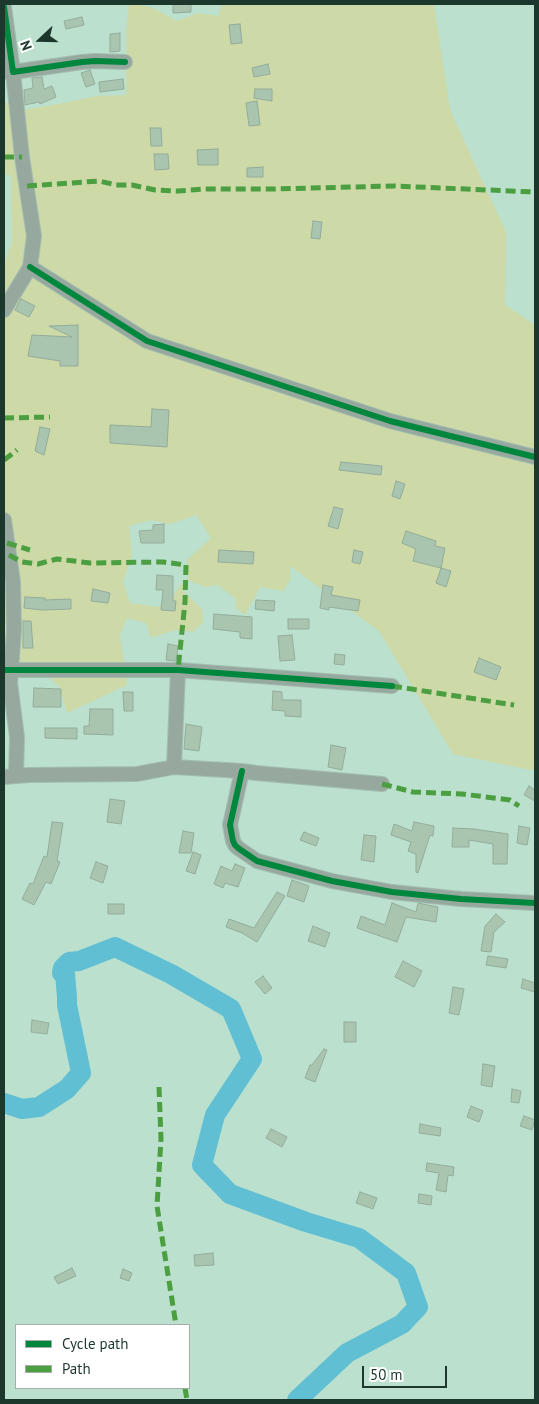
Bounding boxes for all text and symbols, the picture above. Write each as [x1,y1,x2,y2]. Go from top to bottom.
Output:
north arrow [15,15,65,65]
text: N [16,38,36,53]
legend [15,1324,190,1389]
text: Cycle path [62,1334,128,1353]
scale bar [364,1356,449,1388]
text: Path [62,1359,91,1378]
text: 50 m [370,1365,403,1384]

